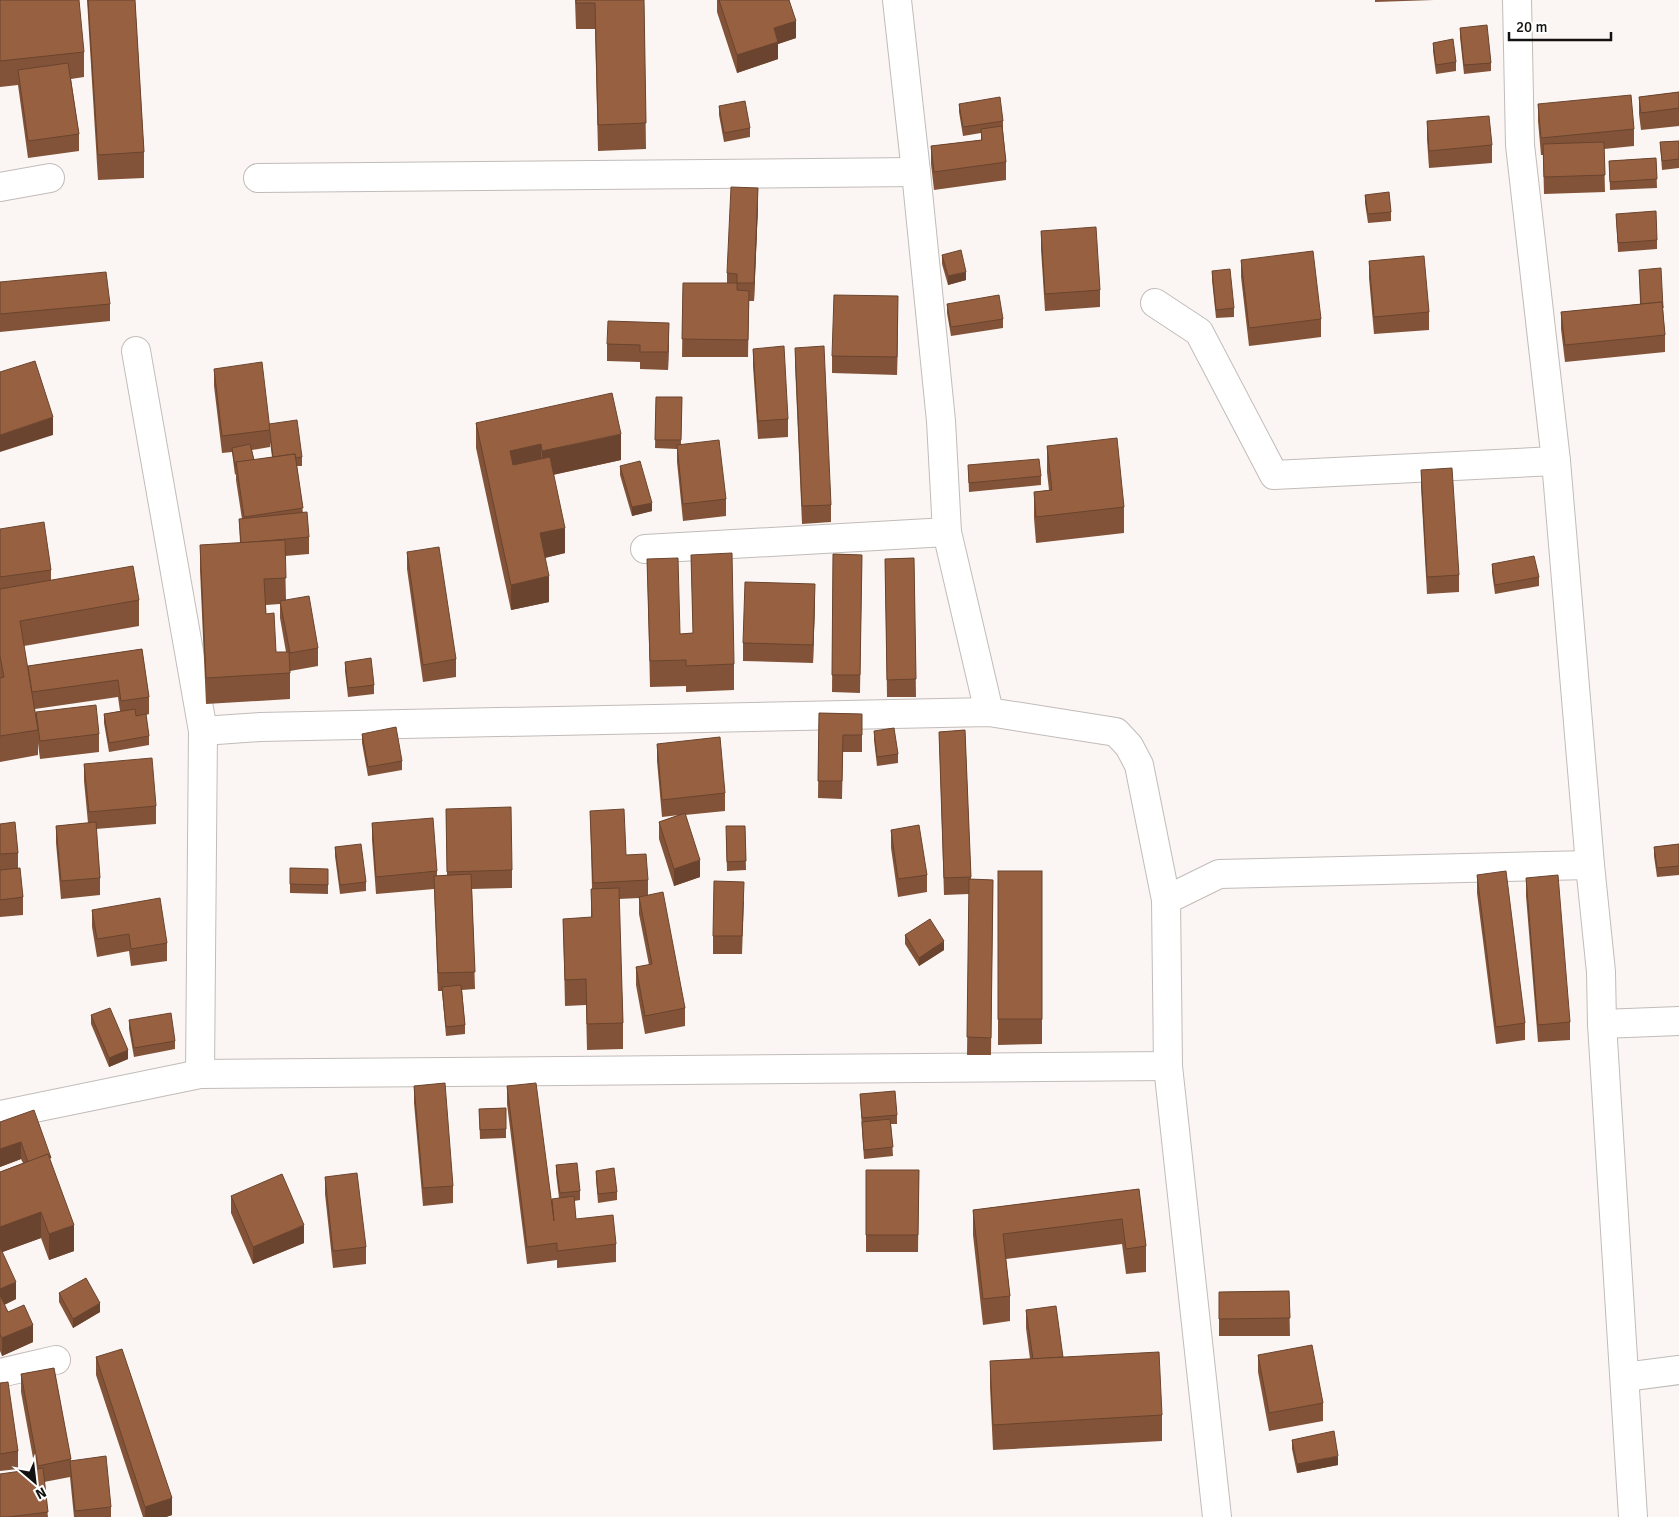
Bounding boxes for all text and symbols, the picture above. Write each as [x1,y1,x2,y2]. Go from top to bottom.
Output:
scale bar [1509,10,1612,42]
text: 20 m [1516,18,1547,36]
north arrow [10,1457,60,1507]
text: N [33,1483,49,1503]

